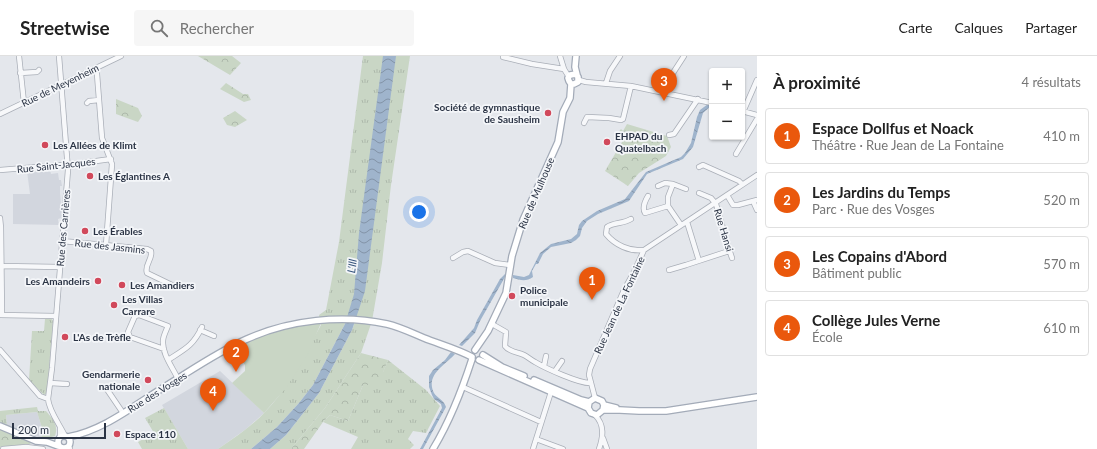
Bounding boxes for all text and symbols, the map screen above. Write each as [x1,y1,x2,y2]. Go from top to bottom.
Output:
search box [134,10,414,46]
text: Streetwise [20,16,110,39]
icon: search [148,17,170,39]
text: Rechercher [180,19,254,37]
text: Carte [899,19,932,36]
text: Calques [954,19,1003,36]
text: Partager [1025,19,1077,36]
street label: Rue de Meyenheim [19,61,101,109]
pin: 3 [651,68,677,101]
map controls [709,68,745,140]
button: + [709,68,745,104]
text: À proximité [773,72,861,93]
text: 4 résultats [1022,74,1081,90]
place label: Société de gymnastique de Sausheim [434,101,541,125]
button: − [709,104,745,140]
marker: Société de gymnastique de Sausheim [543,108,553,118]
text: Espace Dollfus et Noack [812,119,973,137]
text: 1 [783,128,791,144]
text: 410 m [1043,128,1080,144]
place label: EHPAD du Quatelbach [615,130,667,154]
marker: EHPAD du Quatelbach [602,137,612,147]
text: Théâtre · Rue Jean de La Fontaine [812,137,1004,153]
place label: Les Allées de Klimt [53,139,137,151]
marker: Les Allées de Klimt [40,140,50,150]
street label: Rue Saint-Jacques [16,155,96,175]
street label: Rue de Mulhouse [516,155,556,231]
place label: Les Églantines A [98,170,170,182]
marker: Les Églantines A [85,171,95,181]
text: Les Jardins du Temps [812,183,950,201]
street label: Rue des Carrières [54,189,72,267]
text: 2 [783,192,791,208]
text: 520 m [1043,192,1080,208]
text: Parc · Rue des Vosges [812,201,935,217]
your location [409,202,429,222]
street label: Rue Hansi [712,207,736,253]
place label: Les Érables [93,225,143,237]
marker: Les Érables [80,226,90,236]
street label: Rue des Jasmins [74,236,146,256]
text: Les Copains d'Abord [812,247,947,265]
street label: Rue Jean de La Fontaine [591,254,647,356]
text: 3 [783,256,791,272]
text: 570 m [1043,256,1080,272]
water label: L'Ill [344,258,359,274]
text: Bâtiment public [812,265,902,281]
pin: 1 [579,267,605,300]
place label: Les Amandeirs [26,275,91,287]
marker: Les Amandeirs [93,276,103,286]
place label: Les Amandiers [130,279,195,291]
marker: Les Amandiers [117,280,127,290]
place label: Police municipale [520,284,569,308]
marker: Police municipale [507,291,517,301]
place label: Les Villas Carrare [122,293,163,317]
marker: Les Villas Carrare [109,300,119,310]
text: Collège Jules Verne [812,311,940,329]
text: 4 [783,320,791,336]
text: 610 m [1043,320,1080,336]
text: École [812,329,843,345]
place label: L'As de Trèfle [73,331,132,343]
marker: L'As de Trèfle [60,332,70,342]
pin: 2 [223,339,249,372]
place label: Gendarmerie nationale [82,368,141,392]
street label: Rue des Vosges [125,369,189,415]
marker: Gendarmerie nationale [143,375,153,385]
pin: 4 [200,378,226,411]
scale bar [12,421,106,440]
text: 200 m [18,423,49,436]
place label: Espace 110 [125,428,176,440]
marker: Espace 110 [112,429,122,439]

